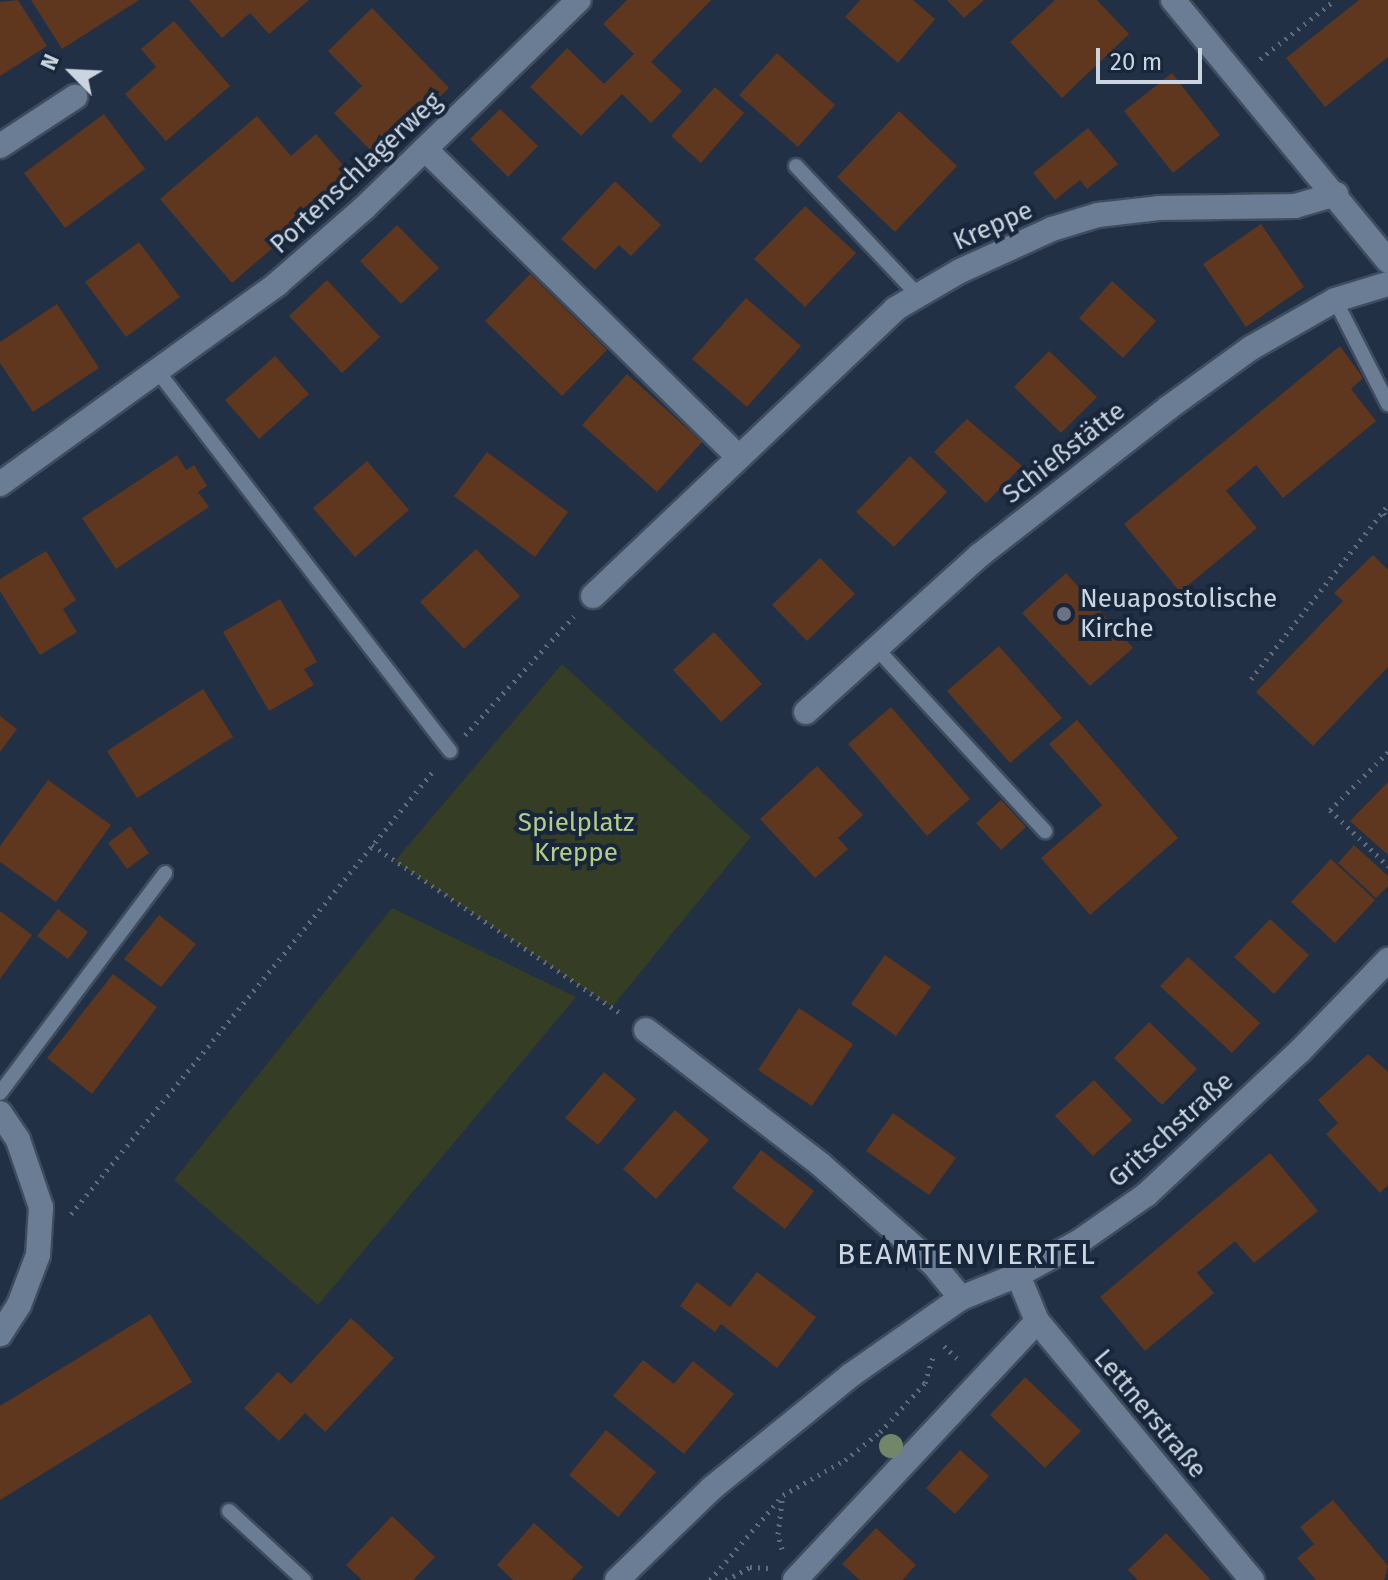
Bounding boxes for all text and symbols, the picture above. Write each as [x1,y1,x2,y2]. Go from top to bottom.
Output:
north arrow [32,32,112,112]
scale bar [1100,32,1206,82]
text: 20 m [1110,48,1162,76]
text: N [34,50,65,74]
street label: Portenschlagerweg [264,86,448,260]
street label: Kreppe [948,195,1038,257]
street label: Schießstätte [997,396,1131,510]
place label: Neuapostolische Kirche [1080,583,1277,644]
marker: Neuapostolische Kirche [1055,605,1073,623]
park label: Spielplatz Kreppe [518,807,634,868]
street label: Gritschstraße [1102,1066,1240,1194]
district label: BEAMTENVIERTEL [837,1236,1097,1272]
street label: Lettnerstraße [1087,1343,1213,1485]

